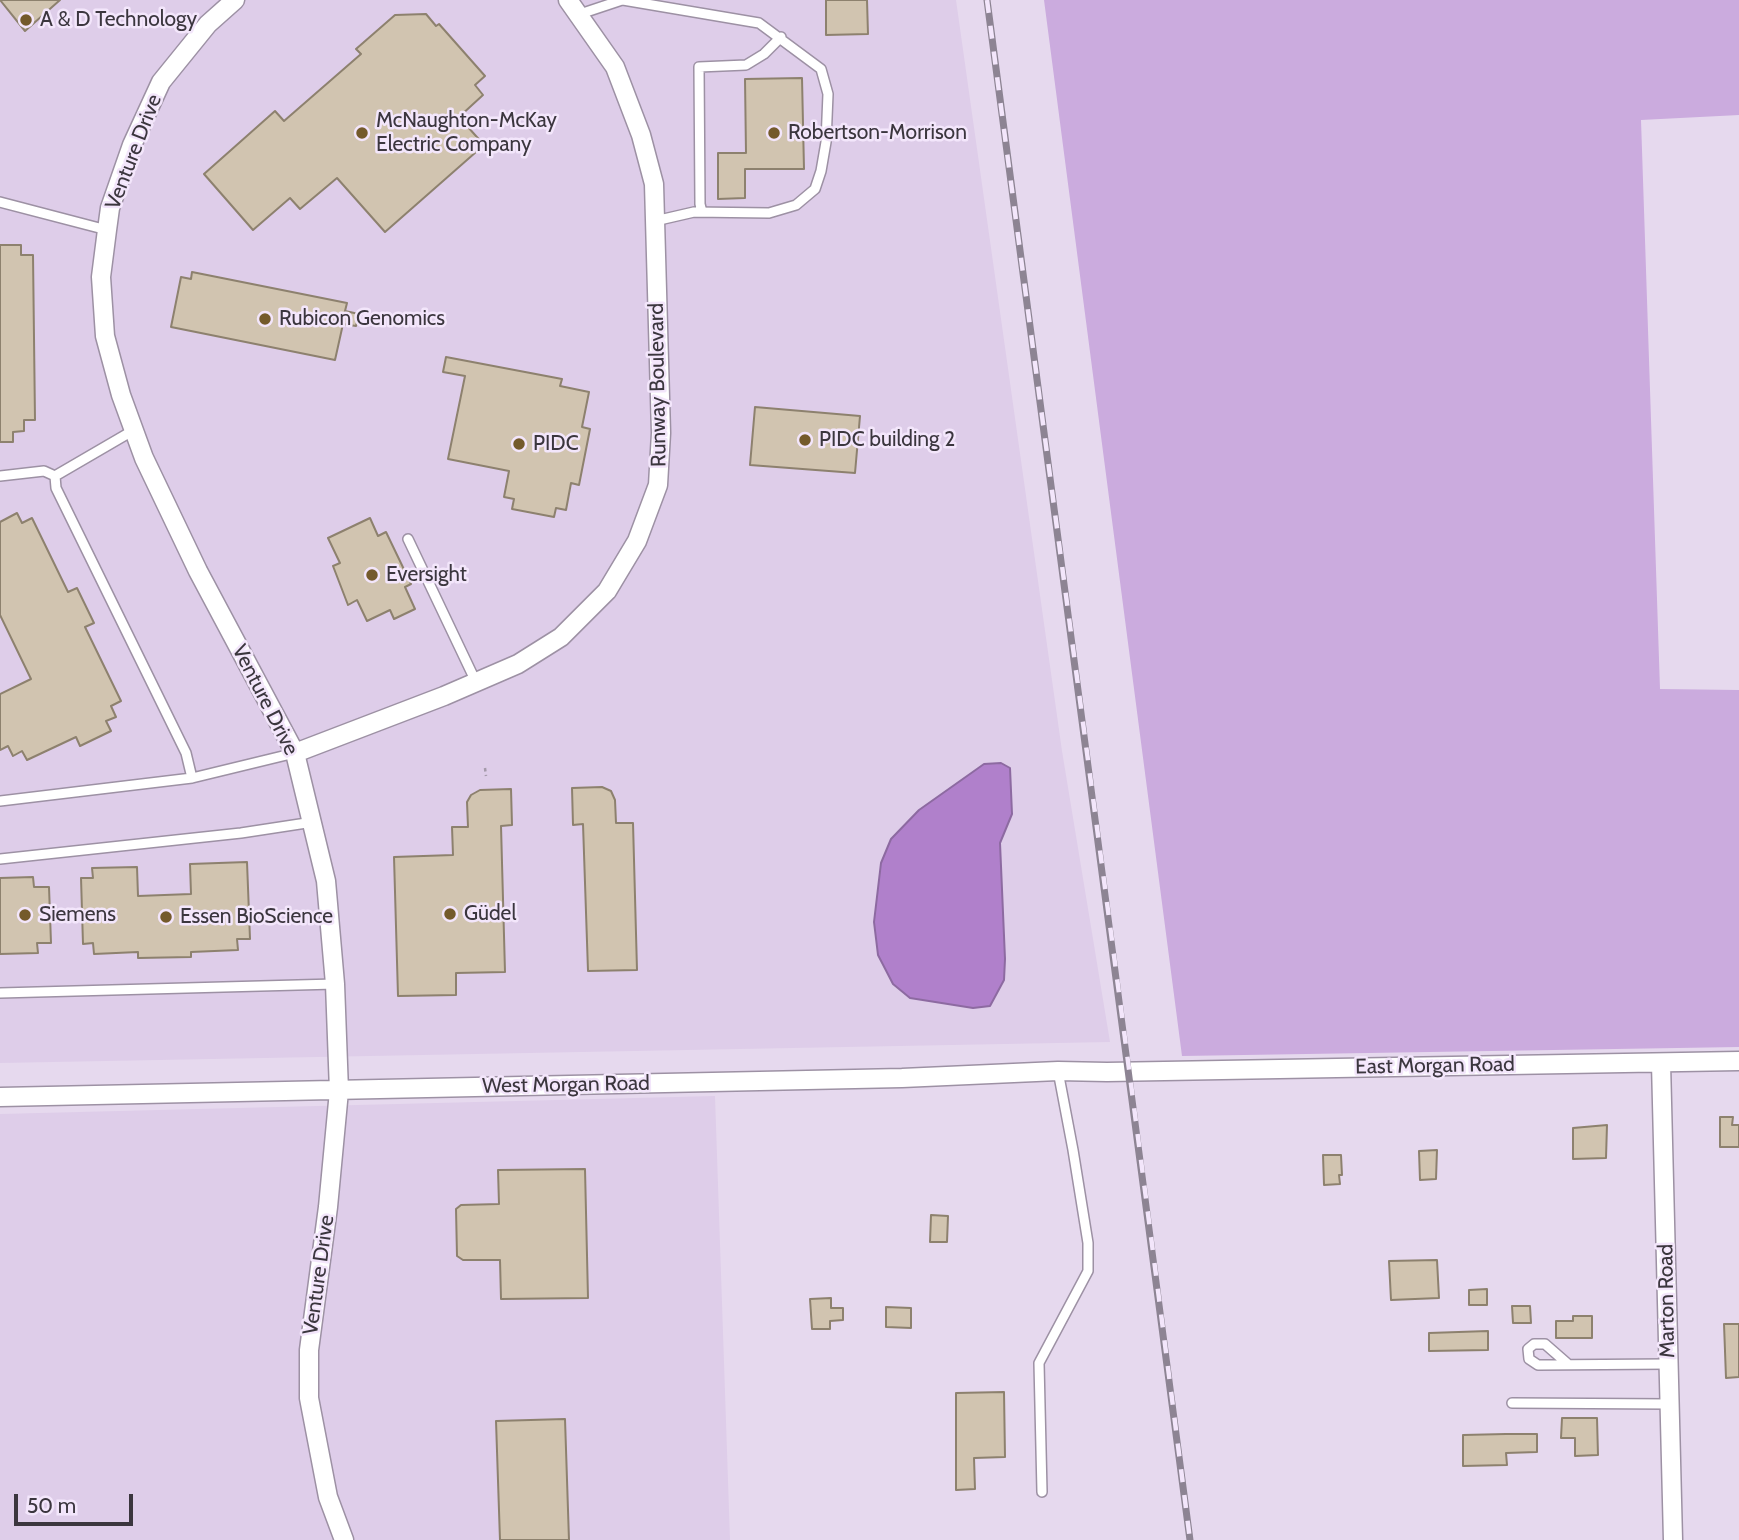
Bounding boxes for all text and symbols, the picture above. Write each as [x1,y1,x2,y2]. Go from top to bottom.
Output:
place label: A & D Technology [40,7,197,33]
marker: A & D Technology [18,12,34,28]
street label: Venture Drive [101,91,167,213]
place label: McNaughton-McKay Electric Company [376,108,557,158]
place label: Robertson-Morrison [788,120,967,146]
marker: McNaughton-McKay Electric Company [354,125,370,141]
marker: Robertson-Morrison [766,125,782,141]
street label: Runway Boulevard [644,303,672,467]
place label: Rubicon Genomics [279,306,445,332]
marker: Rubicon Genomics [257,311,273,327]
place label: PIDC building 2 [819,427,955,453]
place label: PIDC [533,431,579,457]
marker: PIDC building 2 [797,432,813,448]
marker: PIDC [511,436,527,452]
place label: Eversight [386,562,467,588]
marker: Eversight [364,567,380,583]
street label: Venture Drive [226,640,304,760]
place label: Güdel [464,901,516,927]
place label: Siemens [39,902,116,928]
place label: Essen BioScience [180,904,333,930]
marker: Güdel [442,906,458,922]
marker: Siemens [17,907,33,923]
marker: Essen BioScience [158,909,174,925]
street label: East Morgan Road [1355,1052,1515,1080]
street label: West Morgan Road [482,1071,650,1099]
street label: Venture Drive [298,1213,340,1337]
street label: Marton Road [1653,1244,1681,1358]
scale bar [18,1480,136,1524]
text: 50 m [27,1493,76,1518]

